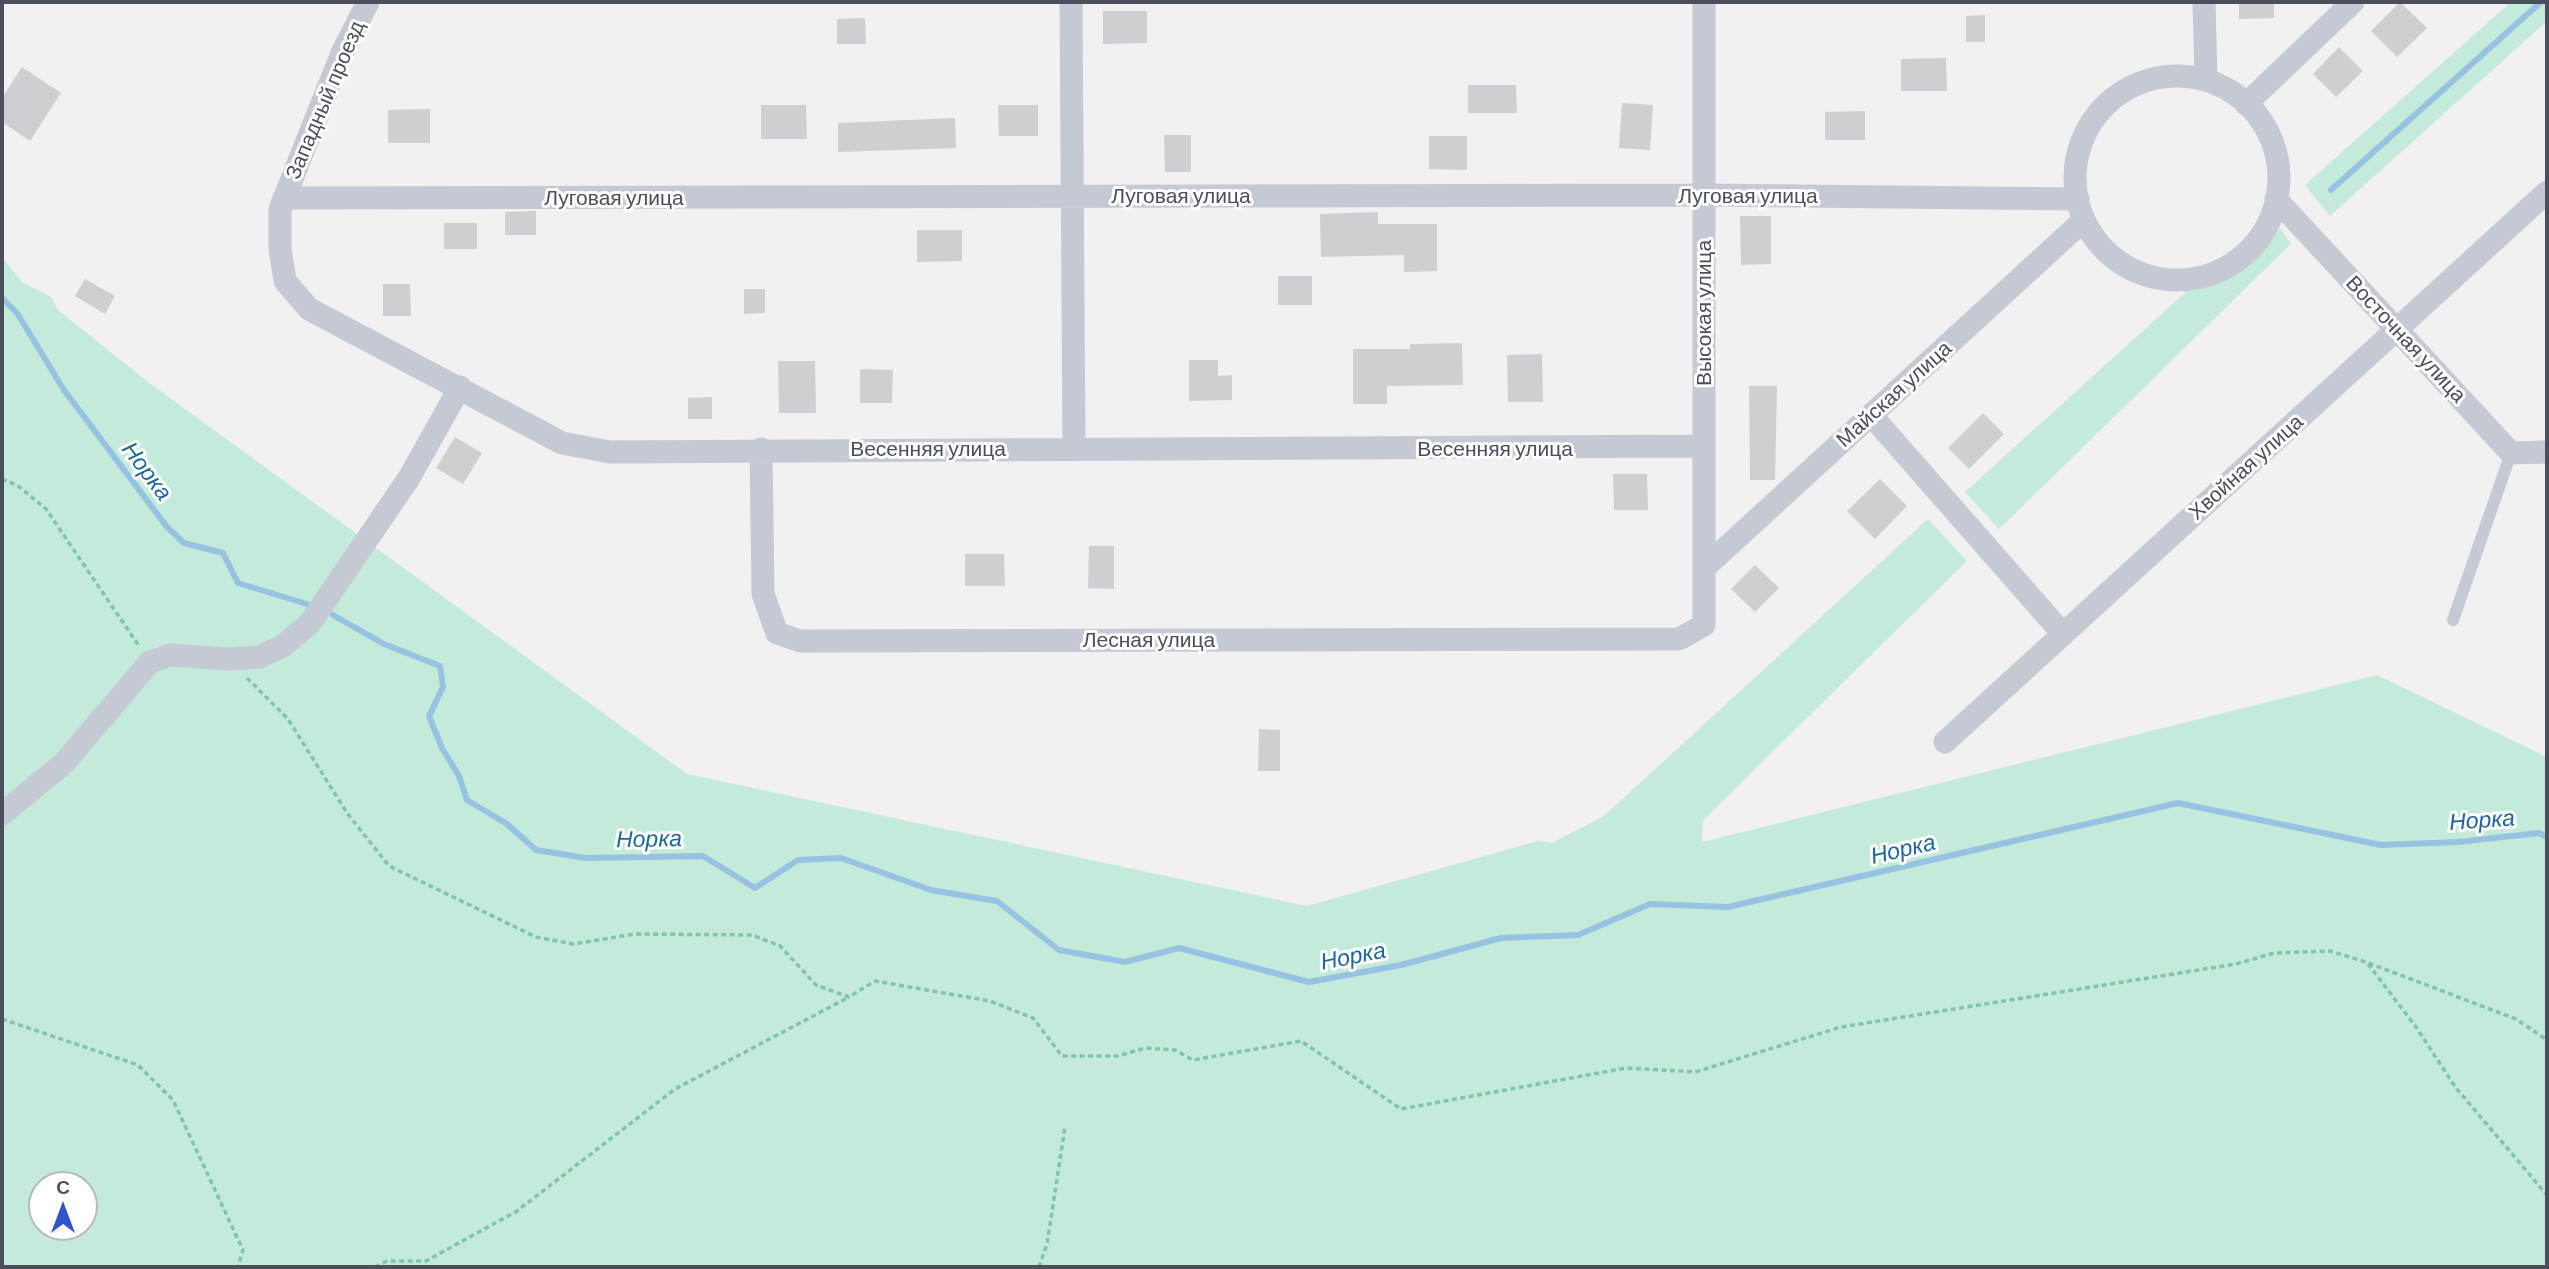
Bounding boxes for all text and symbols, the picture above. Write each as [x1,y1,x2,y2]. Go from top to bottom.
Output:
street label: Западный проезд [280,17,370,183]
street label: Луговая улица [1111,183,1251,209]
street label: Луговая улица [1678,183,1818,209]
street label: Луговая улица [544,185,684,211]
street label: Высокая улица [1691,240,1717,386]
street label: Восточная улица [2341,270,2471,408]
street label: Майская улица [1831,336,1957,452]
street label: Хвойная улица [2184,409,2308,525]
water label: Норка [116,436,178,506]
street label: Весенняя улица [850,436,1006,462]
street label: Весенняя улица [1417,436,1573,462]
street label: Лесная улица [1083,627,1215,653]
water label: Норка [2448,804,2516,836]
water label: Норка [616,825,682,853]
water label: Норка [1868,828,1938,870]
water label: Норка [1318,936,1388,976]
north arrow [28,1171,98,1241]
text: С [56,1175,70,1198]

